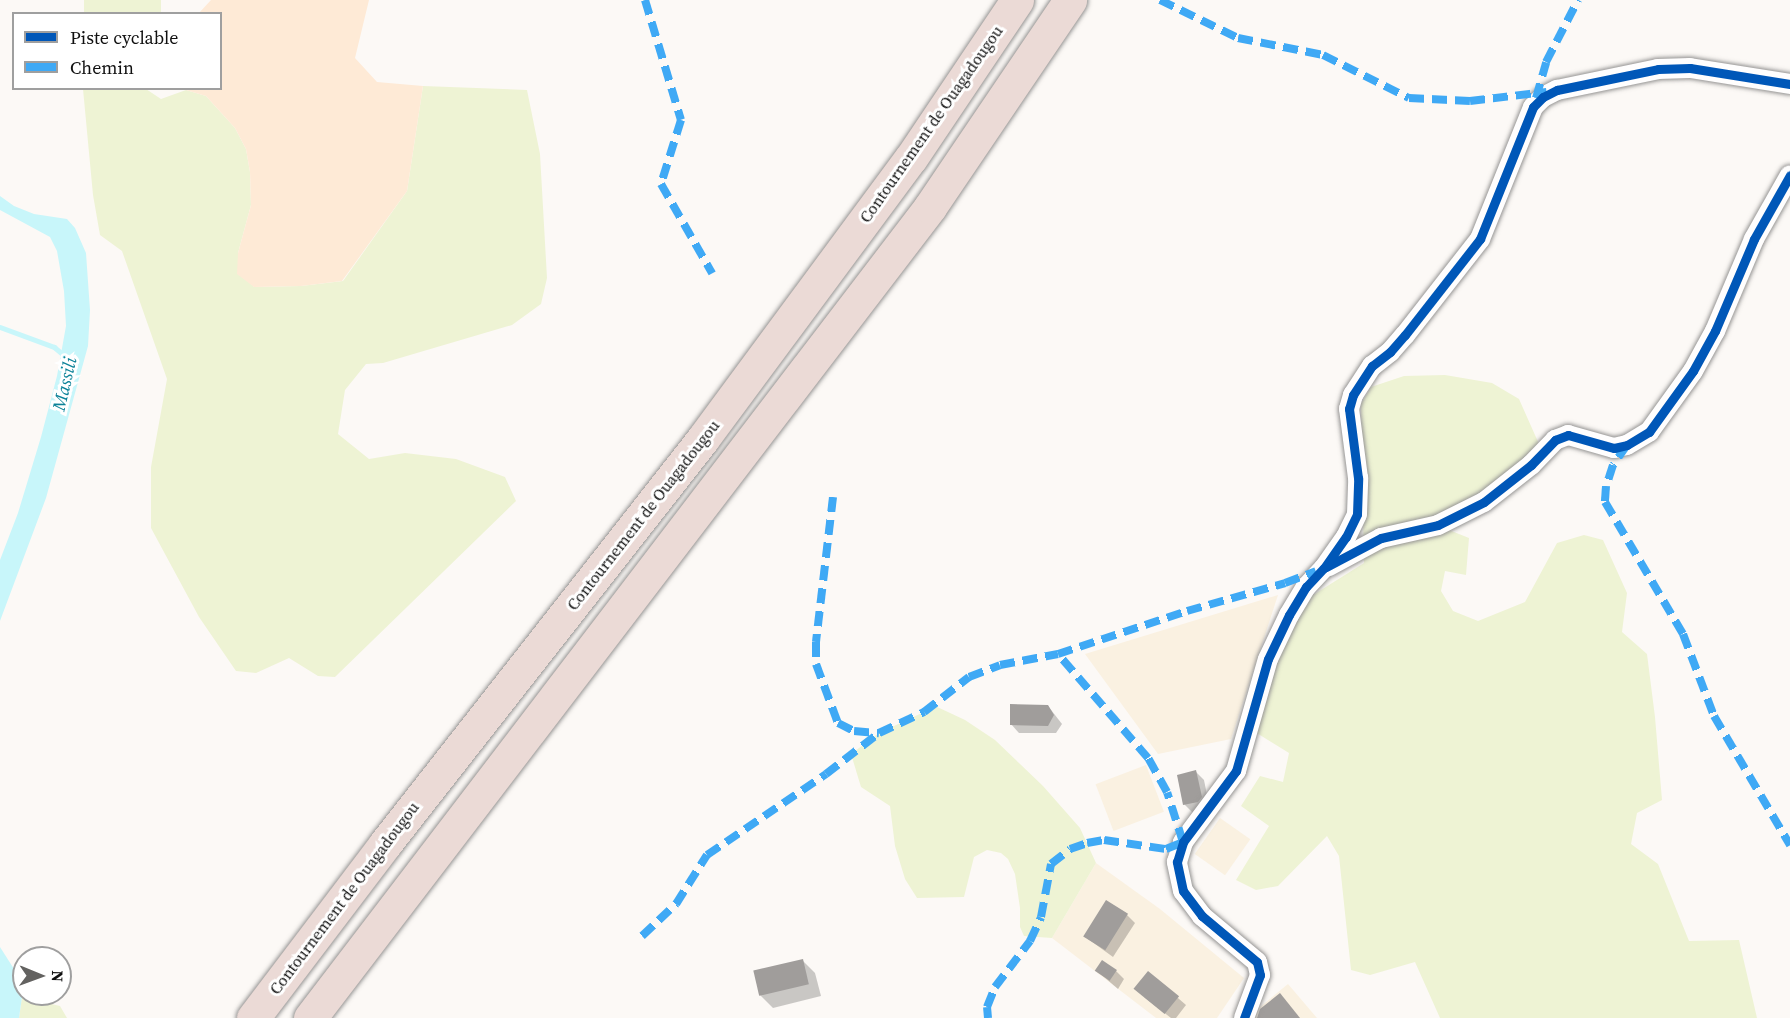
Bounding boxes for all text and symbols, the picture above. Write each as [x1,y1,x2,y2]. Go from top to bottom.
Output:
legend [12,12,222,90]
street label: Contournement de Ouagadougou [855,22,1007,226]
text: Piste cyclable [70,25,179,50]
text: Chemin [70,55,134,80]
water label: Massili [48,355,82,413]
street label: Contournement de Ouagadougou [563,416,723,614]
street label: Contournement de Ouagadougou [265,798,423,998]
north arrow [12,946,72,1006]
text: N [47,970,69,982]

